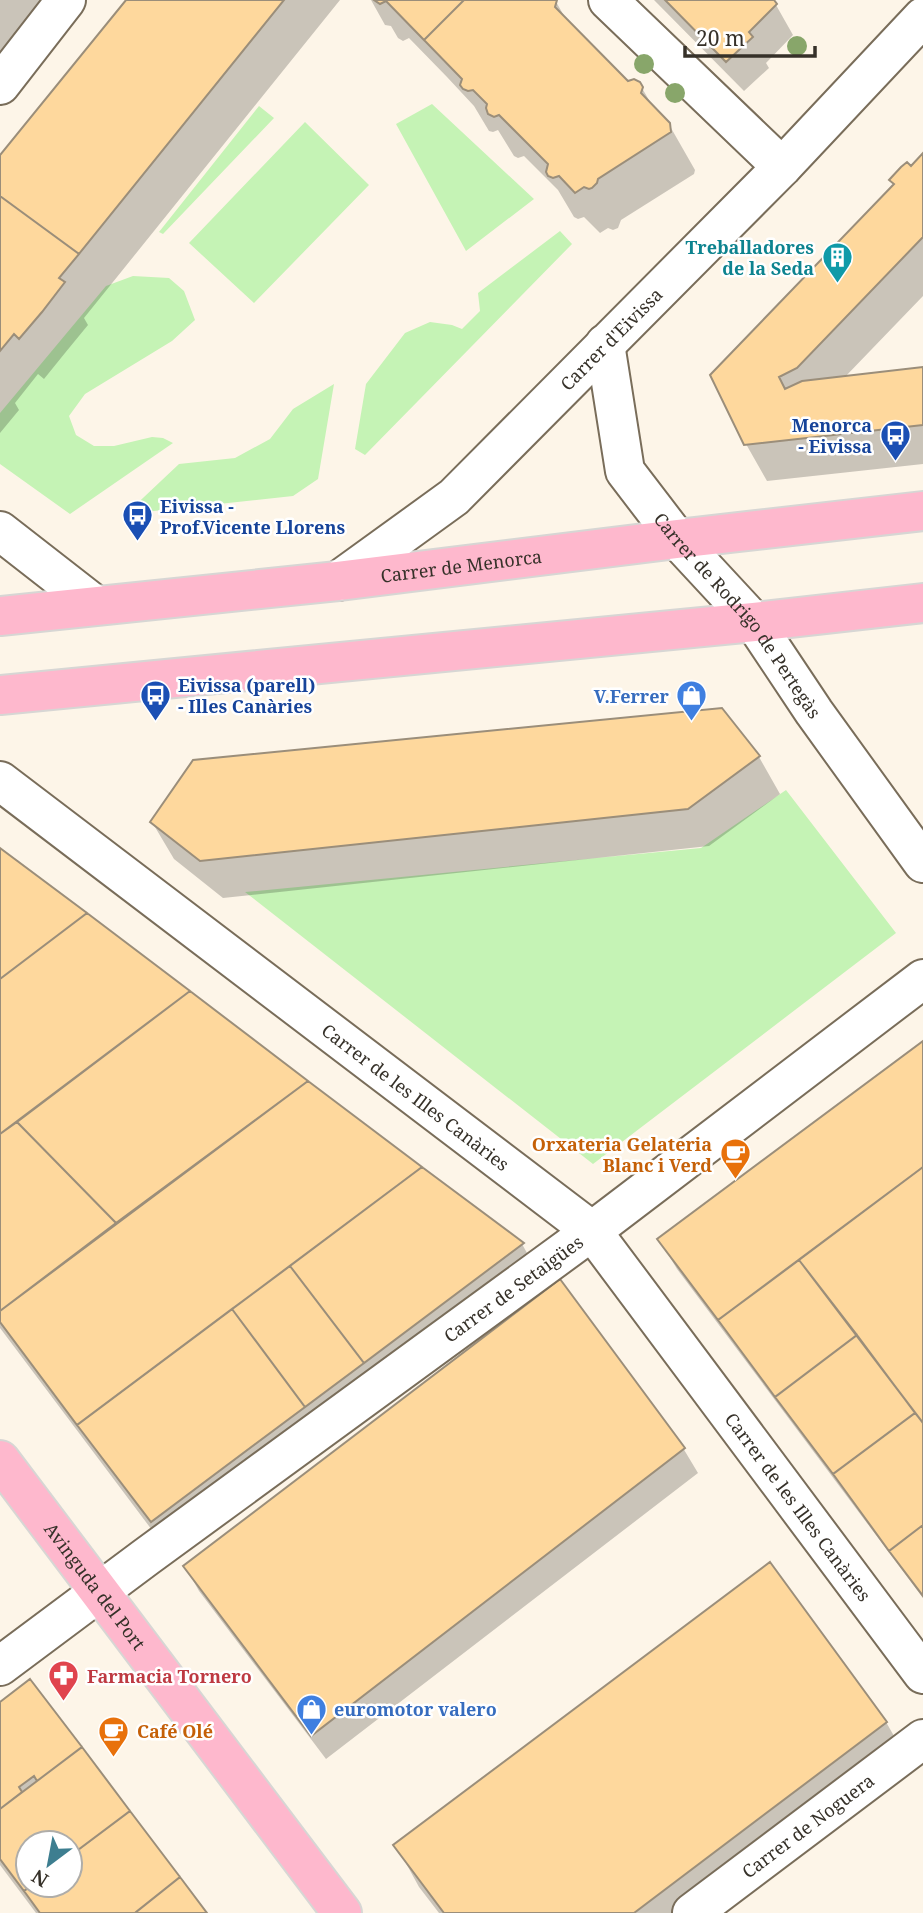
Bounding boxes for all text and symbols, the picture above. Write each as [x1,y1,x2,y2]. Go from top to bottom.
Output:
scale bar [685,14,814,58]
text: 20 m [696,24,745,52]
place label: Treballadores de la Seda [685,235,814,280]
building icon: Treballadores de la Seda [820,240,854,284]
street label: Carrer d'Eivissa [555,282,667,396]
place label: Menorca - Eivissa [792,413,872,458]
bus stop icon: Menorca - Eivissa [878,418,912,462]
place label: Eivissa - Prof.Vicente Llorens [160,494,345,539]
bus stop icon: Eivissa - Prof.Vicente Llorens [120,499,154,543]
street label: Carrer de Rodrigo de Pertegàs [649,507,827,723]
street label: Carrer de Menorca [379,544,543,588]
place label: Eivissa (parell) - Illes Canàries [178,673,315,718]
bus stop icon: Eivissa (parell) - Illes Canàries [138,678,172,722]
shop icon: V.Ferrer [675,679,709,723]
place label: V.Ferrer [594,684,670,708]
street label: Carrer de les Illes Canàries [317,1018,514,1176]
place label: Orxateria Gelateria Blanc i Verd [532,1132,712,1177]
cafe icon: Orxateria Gelateria Blanc i Verd [718,1137,752,1181]
street label: Carrer de Setaigües [439,1230,588,1348]
street label: Carrer de les Illes Canàries [720,1408,876,1606]
street label: Avinguda del Port [39,1518,151,1655]
pharmacy icon: Farmacia Tornero [47,1659,81,1703]
place label: Farmacia Tornero [87,1664,252,1688]
shop icon: euromotor valero [294,1692,328,1736]
place label: euromotor valero [334,1697,497,1721]
cafe icon: Café Olé [97,1714,131,1758]
place label: Café Olé [137,1719,213,1743]
street label: Carrer de Noguera [737,1768,879,1883]
north arrow [14,1829,84,1899]
text: N [27,1863,53,1893]

